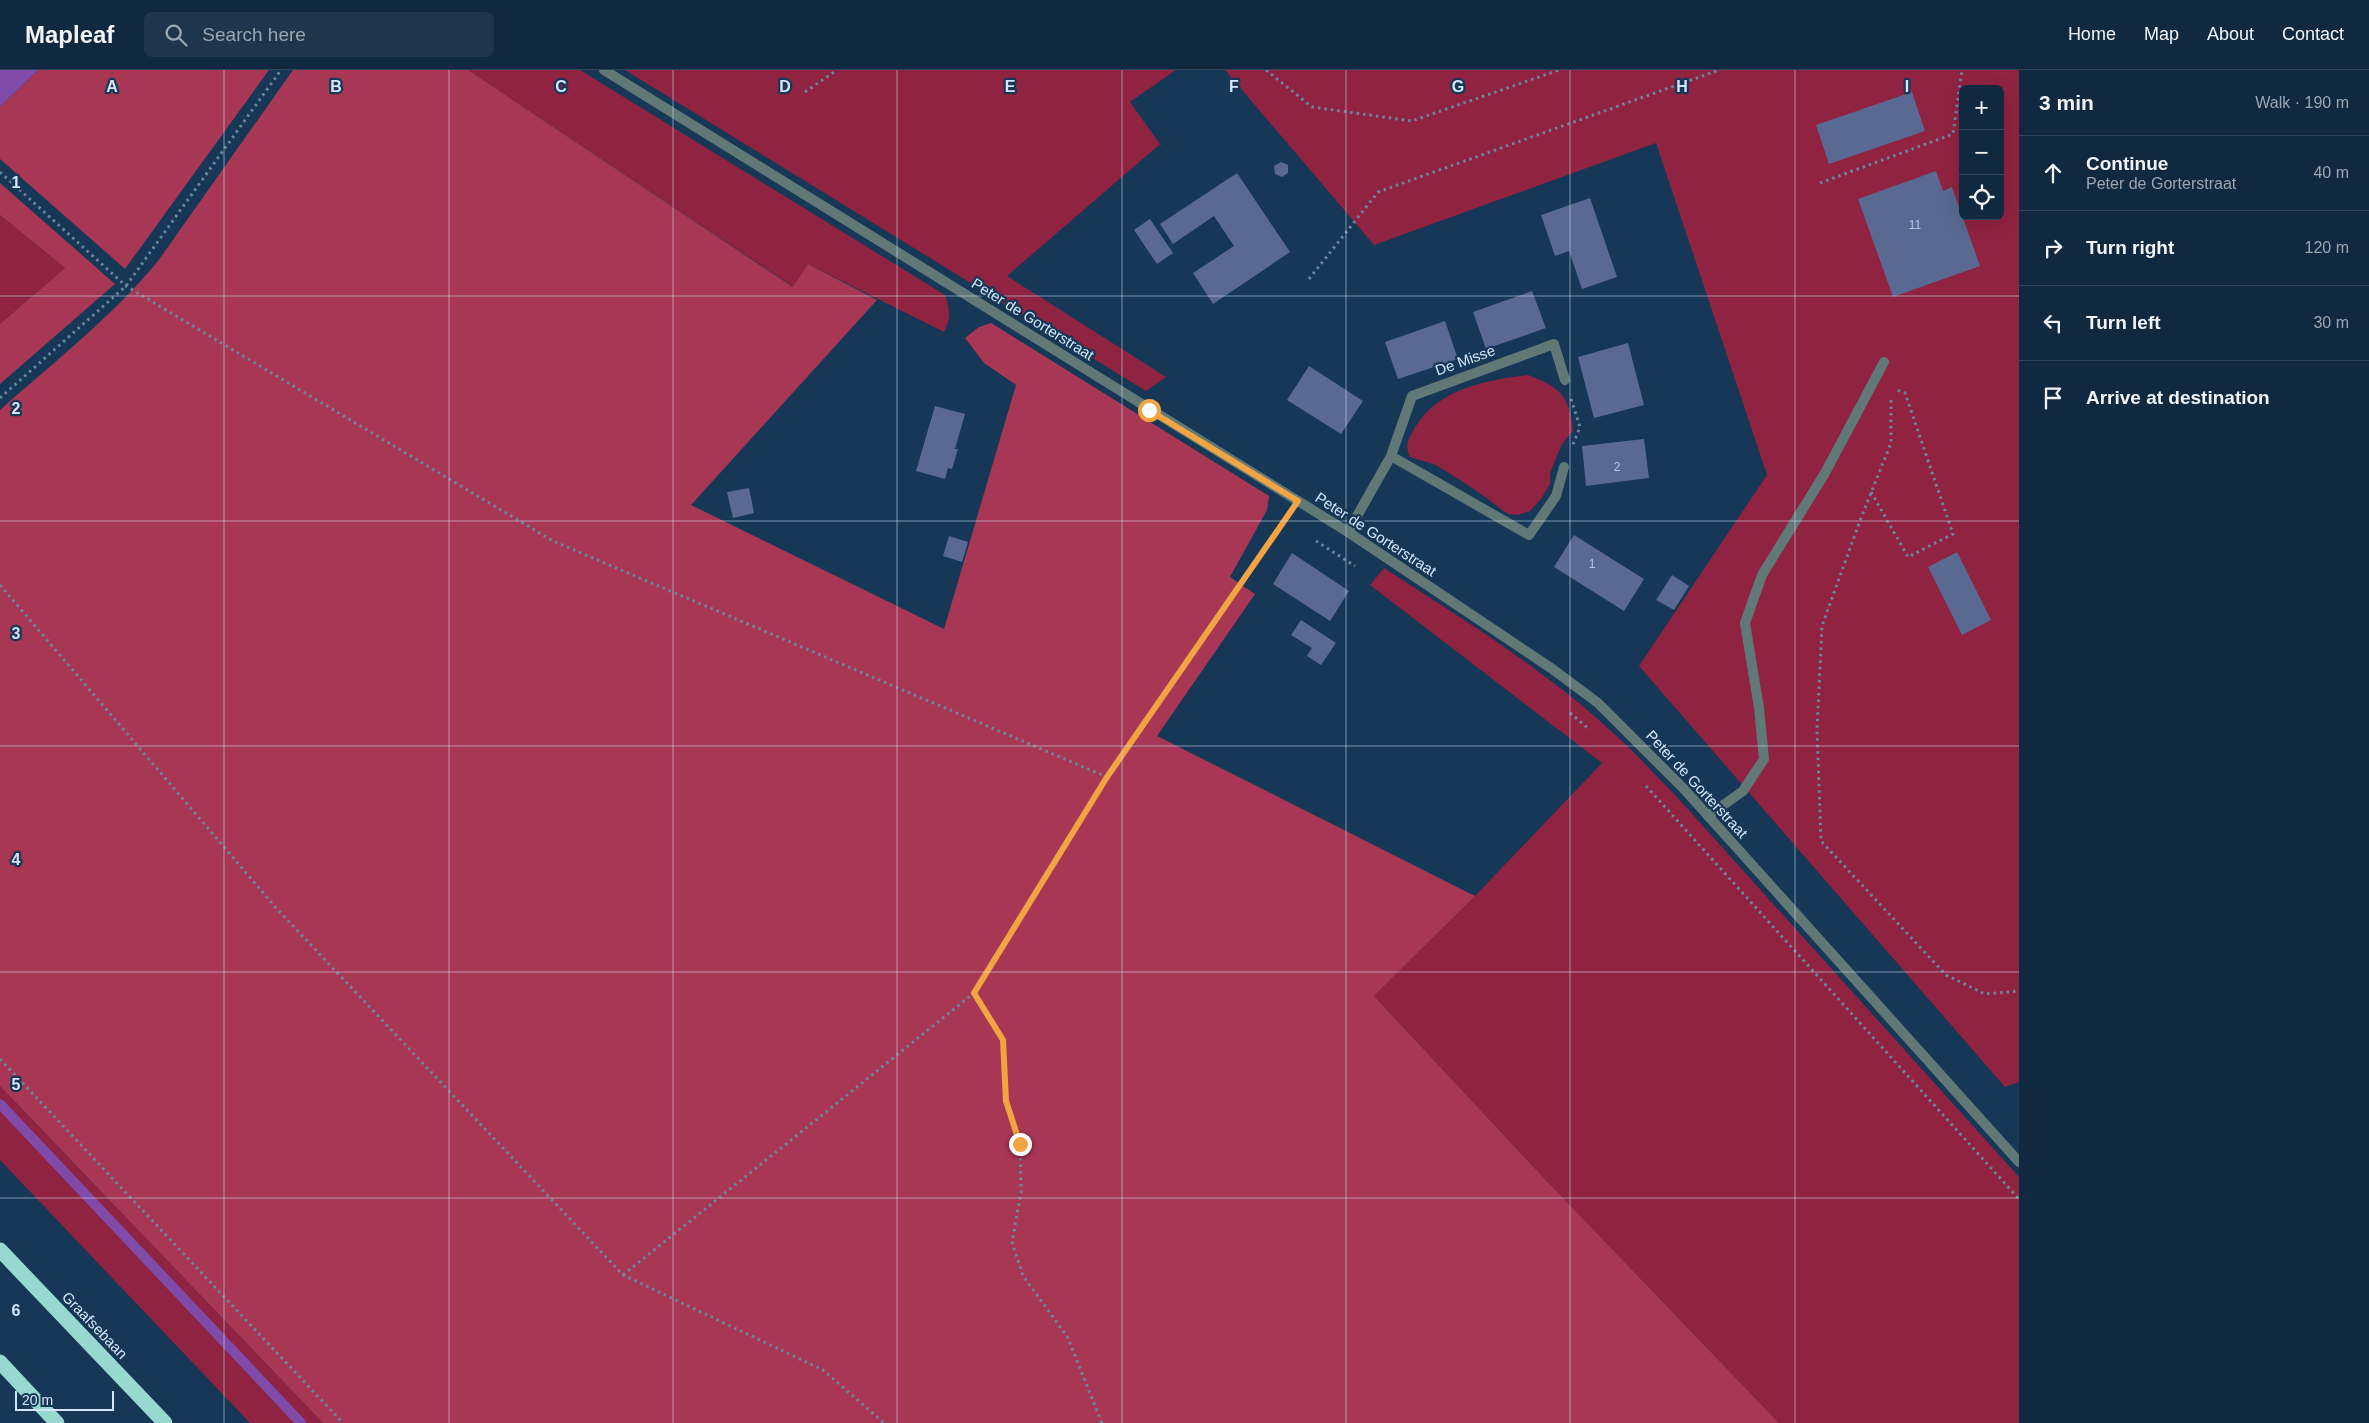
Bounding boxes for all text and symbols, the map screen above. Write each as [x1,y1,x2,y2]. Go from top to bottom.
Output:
search box [144,12,494,57]
text: Mapleaf [25,21,114,48]
icon: search [162,21,190,49]
text: Search here [202,24,306,45]
text: Home [2068,24,2116,44]
text: Map [2144,24,2179,44]
text: About [2207,24,2254,44]
text: Contact [2282,24,2344,44]
text: A [106,78,118,95]
text: B [330,78,342,95]
text: C [555,78,567,95]
text: D [779,78,791,95]
text: E [1005,78,1016,95]
text: F [1229,78,1239,95]
text: G [1452,78,1464,95]
text: H [1676,78,1688,95]
text: I [1905,78,1909,95]
map controls [1959,85,2004,220]
button: + [1959,85,2004,130]
text: 3 min [2039,91,2094,114]
text: Walk · 190 m [2255,94,2349,111]
button: − [1959,130,2004,175]
text: Continue [2086,153,2168,174]
icon: ahead [2039,159,2067,187]
text: 40 m [2313,164,2349,181]
text: 1 [12,174,21,191]
button: locate [1959,175,2004,220]
text: Peter de Gorterstraat [2086,175,2236,192]
house number: 11 [1909,218,1922,232]
icon: right [2039,234,2067,262]
text: Turn right [2086,237,2174,258]
text: 120 m [2305,239,2349,256]
street label: Peter de Gorterstraat [969,274,1098,364]
icon: left [2039,309,2067,337]
text: Turn left [2086,312,2161,333]
text: 30 m [2313,314,2349,331]
street label: De Misse [1433,341,1497,379]
icon: arrive [2039,384,2067,412]
text: Arrive at destination [2086,387,2270,408]
route start [1138,399,1161,422]
text: 2 [12,400,21,417]
house number: 2 [1614,460,1621,474]
street label: Peter de Gorterstraat [1312,488,1440,580]
house number: 1 [1589,557,1596,571]
text: 3 [12,625,21,642]
street label: Peter de Gorterstraat [1643,727,1752,842]
text: 4 [12,851,21,868]
text: 5 [12,1076,21,1093]
route end [1009,1133,1032,1156]
street label: Graafsebaan [59,1288,131,1362]
text: 6 [12,1302,21,1319]
scale bar [15,1388,114,1411]
text: 20 m [22,1392,53,1408]

